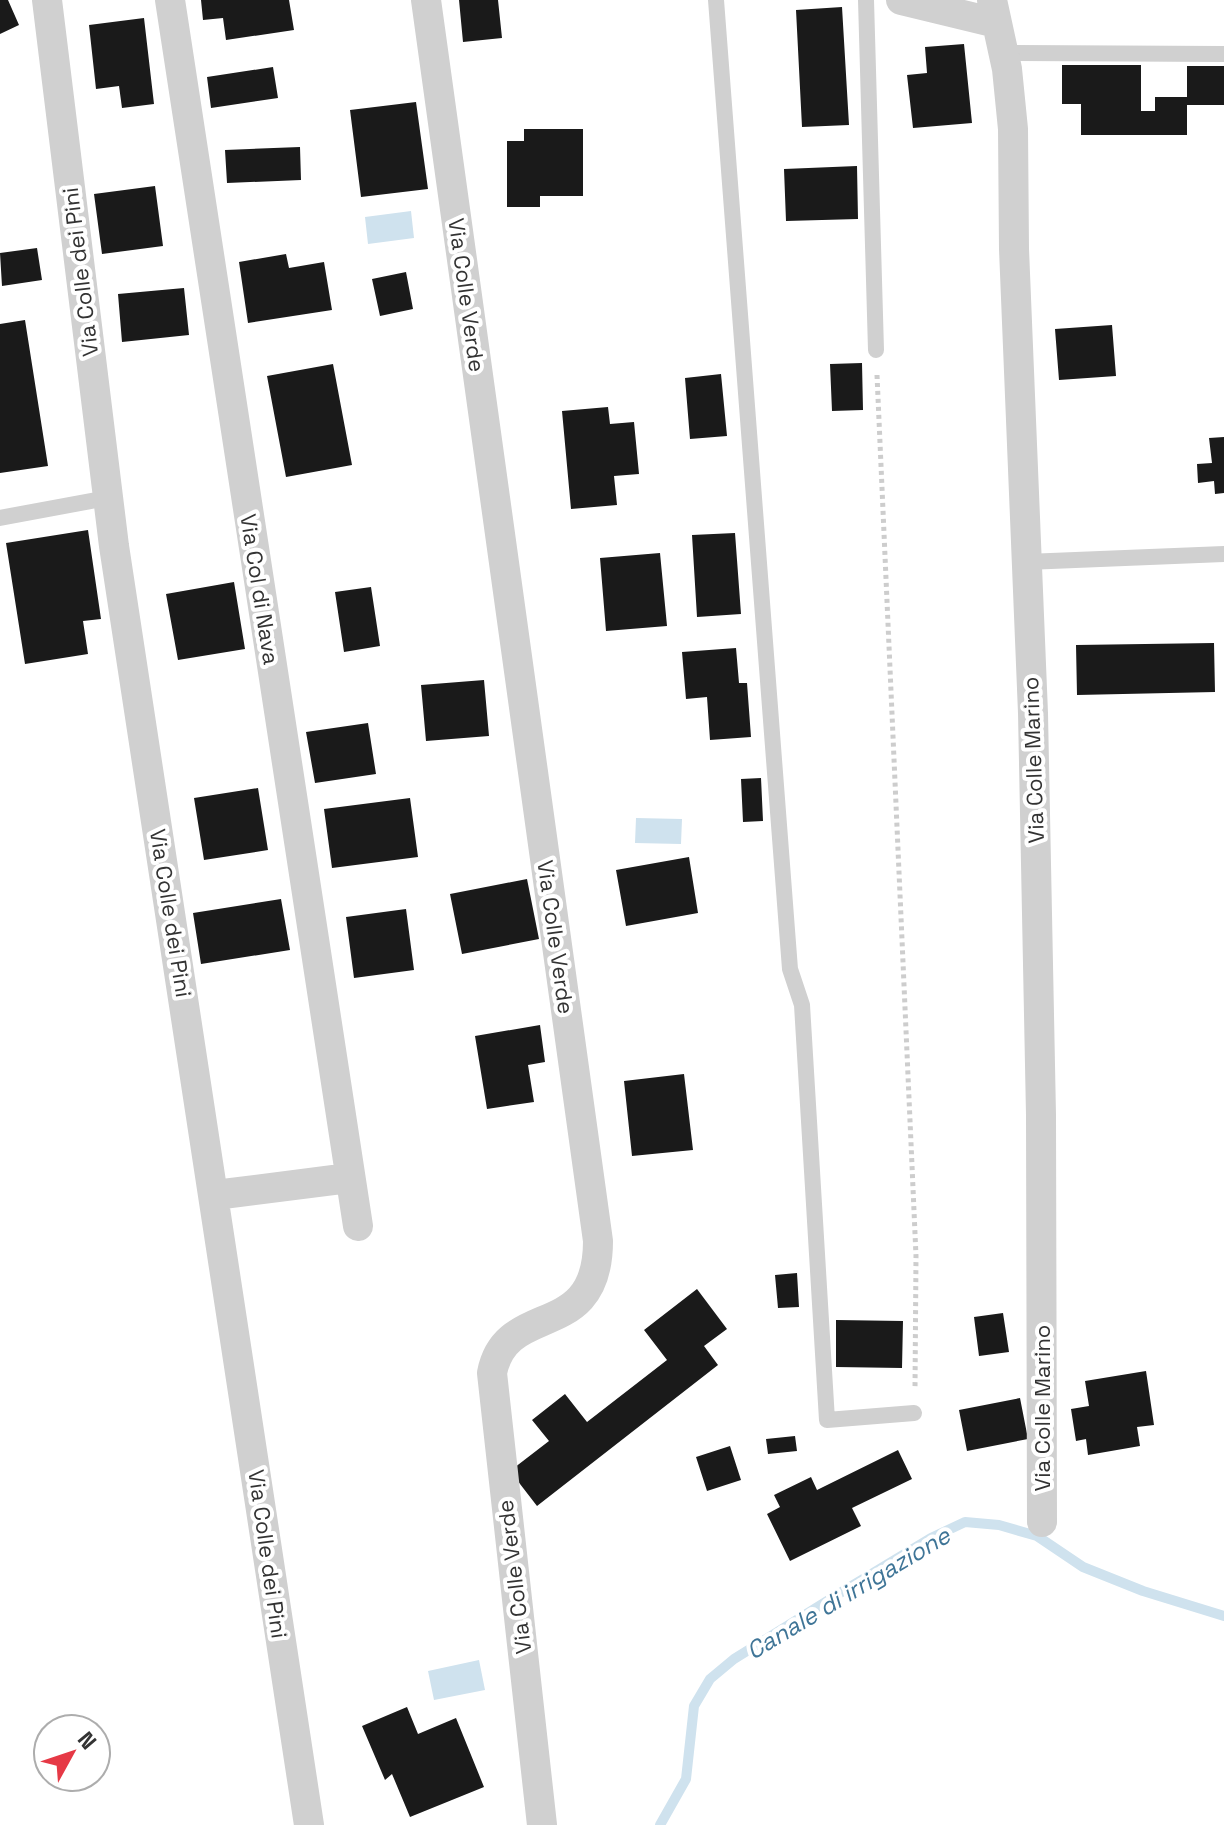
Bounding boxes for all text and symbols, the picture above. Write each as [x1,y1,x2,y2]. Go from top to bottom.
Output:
street label: Via Colle dei Pini [56,186,104,358]
street label: Via Colle Verde [442,216,492,374]
street label: Via Col di Nava [234,512,286,667]
street label: Via Colle Marino [1016,676,1050,844]
street label: Via Colle dei Pini [144,827,198,999]
street label: Via Colle Verde [531,858,581,1016]
street label: Via Colle Marino [1028,1325,1056,1491]
street label: Via Colle dei Pini [242,1468,294,1640]
street label: Via Colle Verde [491,1498,537,1656]
water label: Canale di irrigazione [740,1519,956,1666]
north arrow [32,1713,112,1793]
text: N [72,1725,103,1755]

